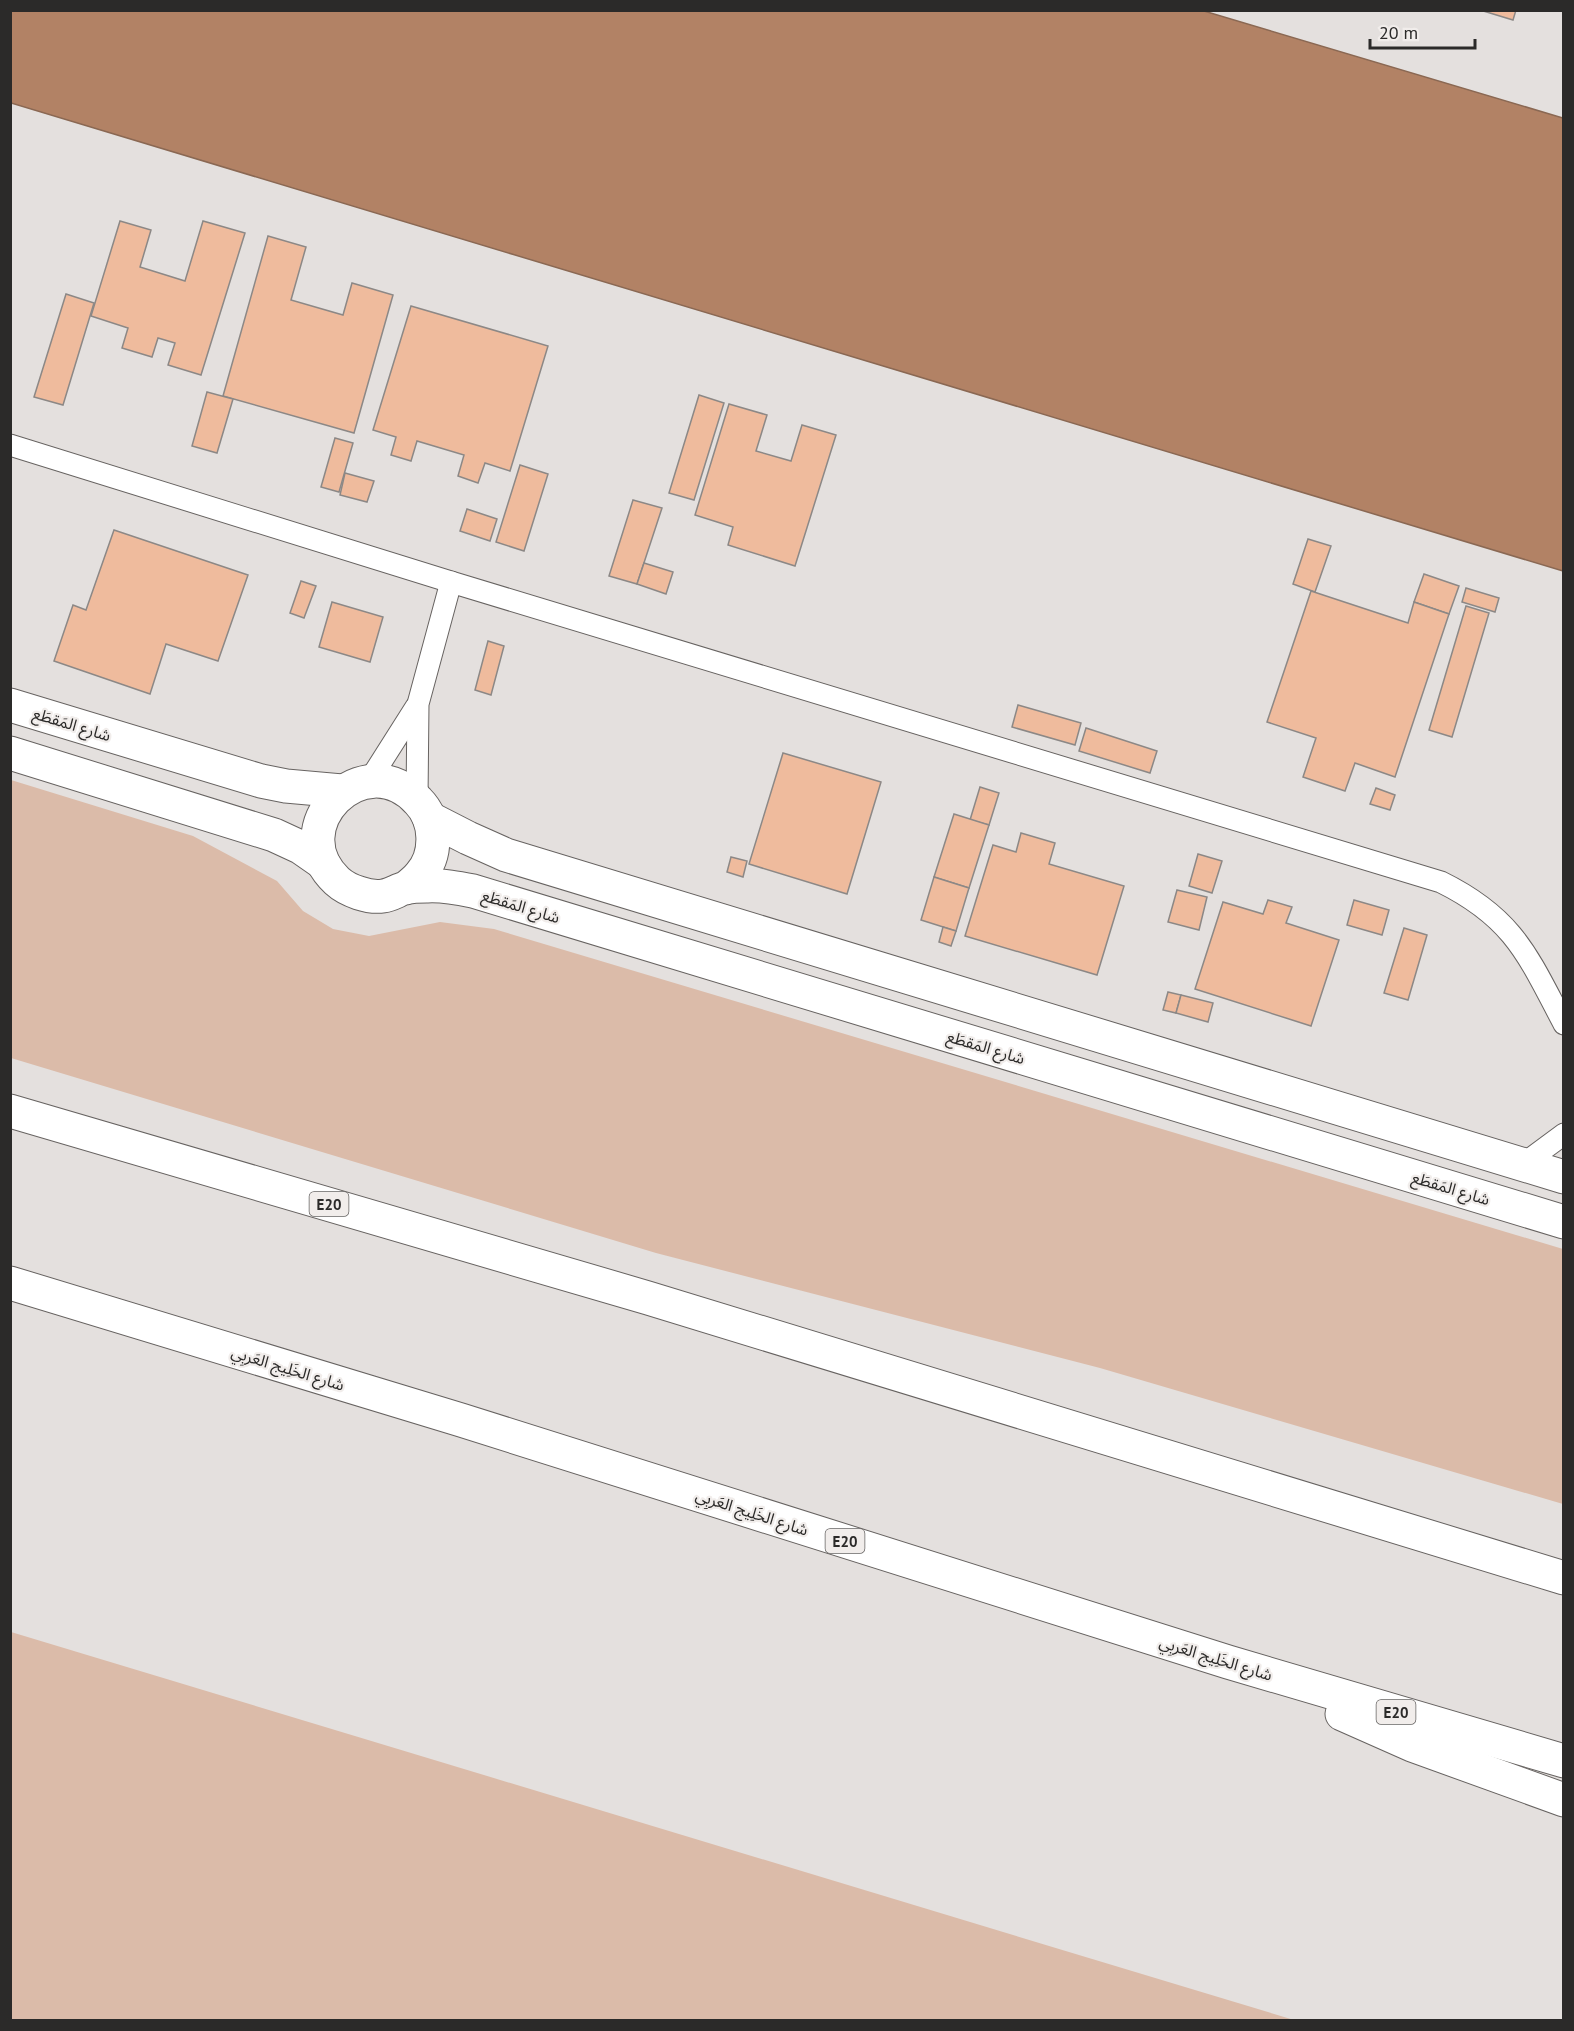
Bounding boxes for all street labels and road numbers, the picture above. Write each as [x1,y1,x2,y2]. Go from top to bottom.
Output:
street label: شارع المَقطَع [30,703,113,748]
street label: شارع المَقطَع [479,885,562,930]
street label: شارع المَقطَع [944,1026,1027,1071]
street label: شارع المَقطَع [1409,1167,1492,1212]
road number: E20 [310,1192,348,1216]
street label: شارع الخَلِيج العَربِي [228,1341,347,1398]
street label: شارع الخَلِيج العَربِي [692,1484,811,1542]
road number: E20 [826,1529,864,1553]
street label: شارع الخَلِيج العَربِي [1156,1631,1275,1688]
road number: E20 [1376,1700,1416,1724]

